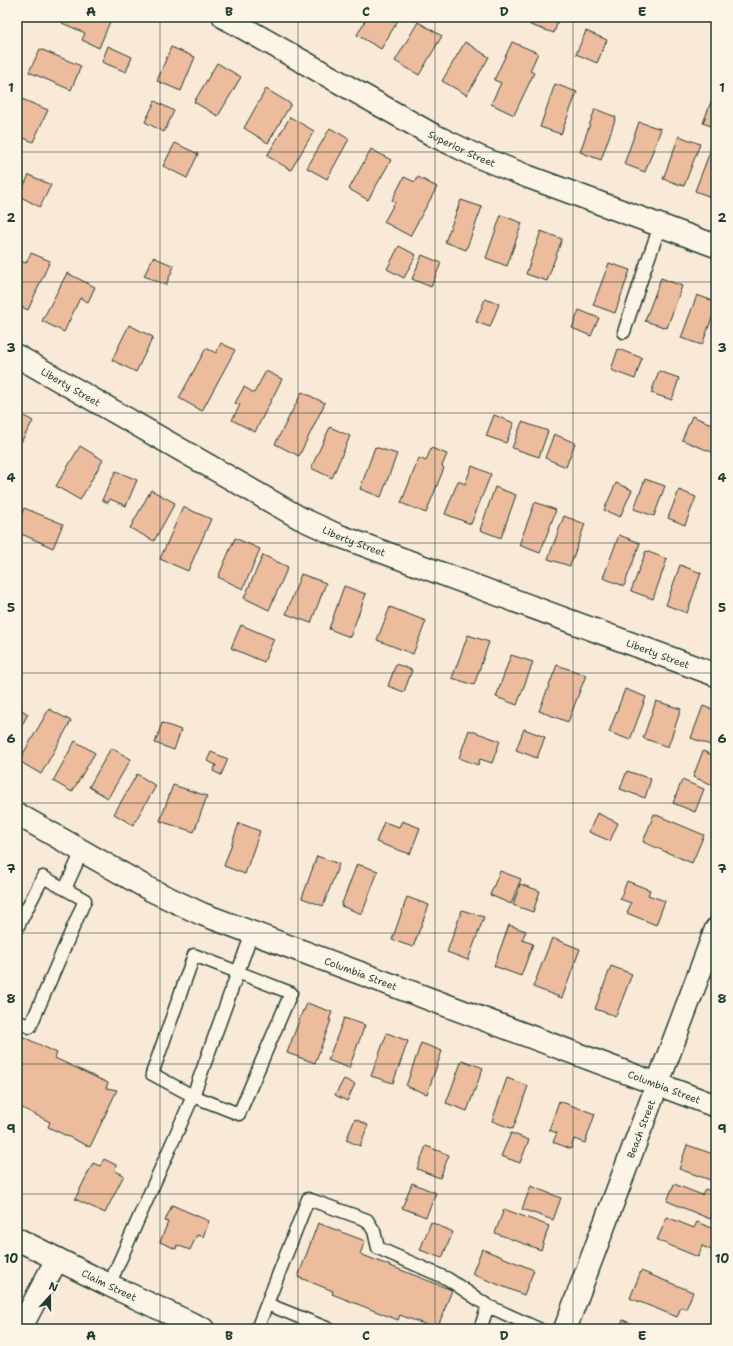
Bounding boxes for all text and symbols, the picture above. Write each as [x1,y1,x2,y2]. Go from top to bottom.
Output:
text: A [86,3,96,20]
text: B [225,3,233,20]
text: C [362,3,370,20]
text: D [499,3,509,20]
text: E [638,3,647,20]
text: 1 [8,79,14,96]
text: 1 [719,79,725,96]
street label: Superior Street [426,127,498,170]
text: 2 [6,209,16,226]
text: 2 [717,209,727,226]
text: 3 [6,339,16,356]
text: 3 [717,339,727,356]
street label: Liberty Street [39,365,103,409]
text: 4 [6,469,16,486]
text: 4 [717,469,727,486]
street label: Liberty Street [321,523,388,559]
text: 5 [7,599,15,616]
text: 5 [718,599,726,616]
street label: Liberty Street [625,636,691,671]
text: 6 [6,730,16,747]
text: 6 [717,730,727,747]
text: 7 [6,860,16,877]
text: 7 [717,860,727,877]
street label: Columbia Street [323,954,399,993]
text: 8 [6,990,16,1007]
text: 8 [717,990,727,1007]
street label: Columbia Street [626,1067,703,1106]
street label: Beach Street [624,1098,658,1160]
text: 9 [6,1120,16,1137]
text: 9 [717,1120,727,1137]
text: 10 [4,1250,18,1267]
text: 10 [715,1250,729,1267]
street label: Claim Street [80,1266,139,1304]
north arrow [30,1276,70,1316]
text: N [47,1279,60,1296]
text: A [86,1327,96,1344]
text: B [225,1327,233,1344]
text: C [362,1327,370,1344]
text: D [499,1327,509,1344]
text: E [638,1327,647,1344]

